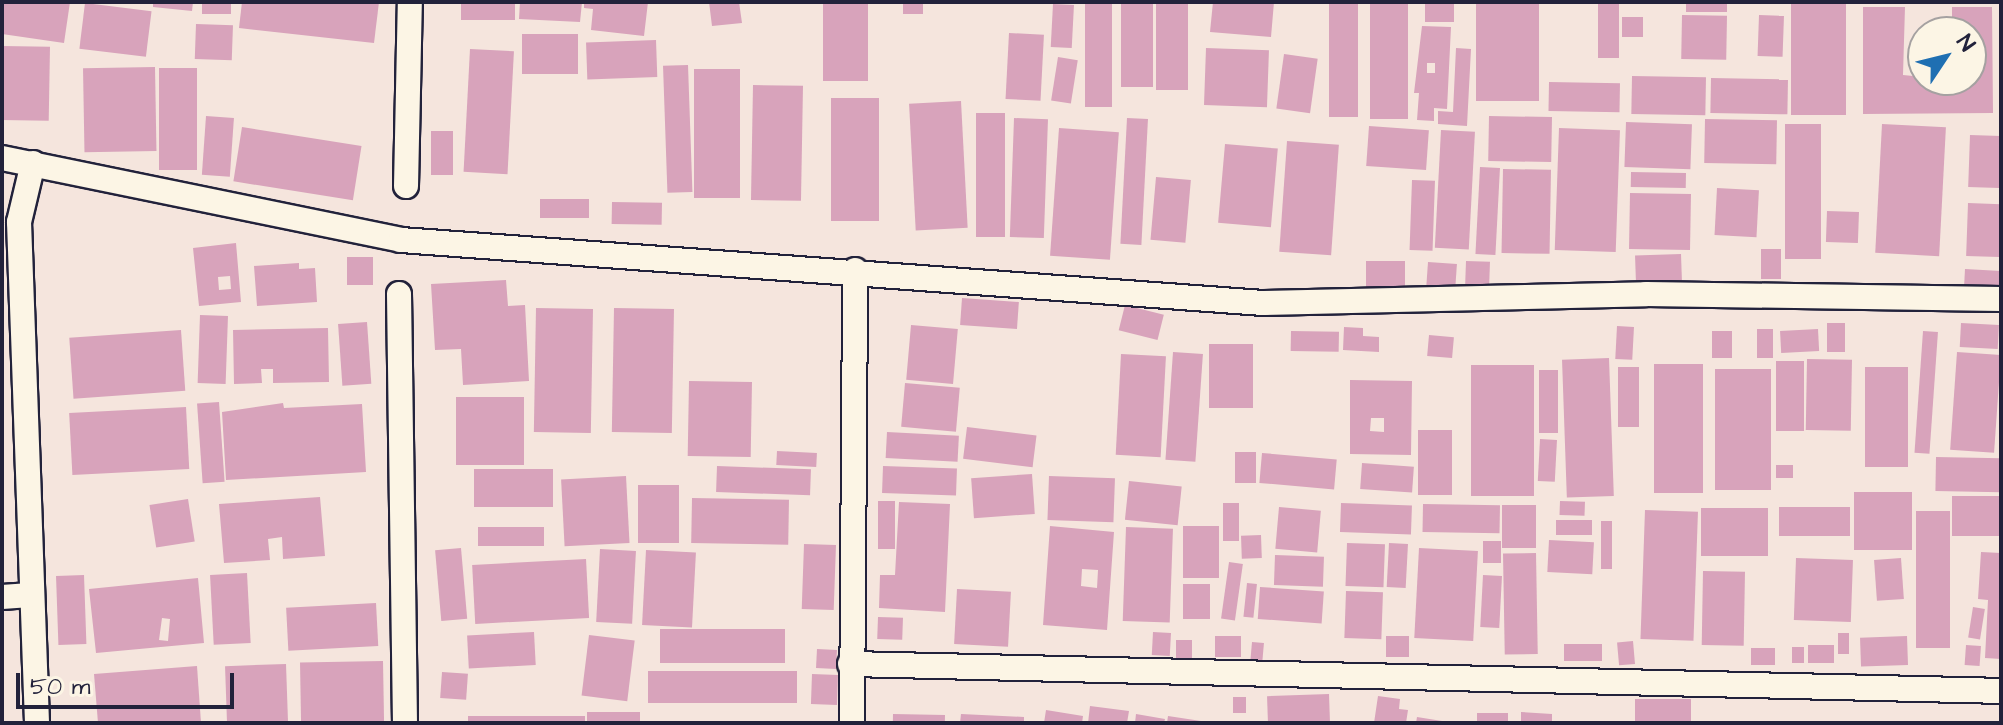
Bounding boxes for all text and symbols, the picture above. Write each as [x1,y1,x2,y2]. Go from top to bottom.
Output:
north arrow [1907,16,1987,96]
text: N [1949,29,1982,58]
scale bar [20,657,238,707]
text: 50 m [30,670,90,704]

